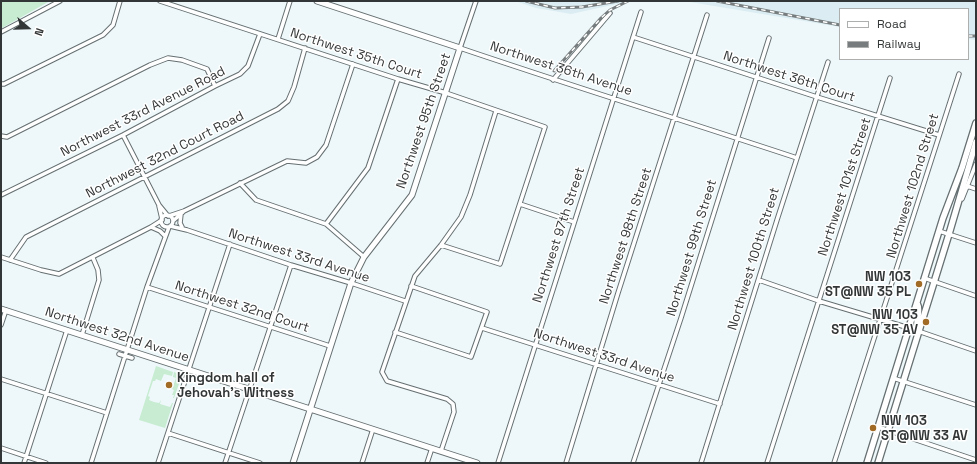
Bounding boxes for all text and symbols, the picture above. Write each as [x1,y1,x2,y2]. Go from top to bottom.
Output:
north arrow [8,8,48,48]
legend [839,8,969,60]
text: Road [877,16,906,32]
street label: Northwest 35th Court [288,25,424,83]
text: N [31,26,47,38]
text: Railway [877,36,921,52]
street label: Northwest 36th Avenue [488,39,634,99]
street label: Northwest 36th Court [721,48,857,106]
street label: Northwest 95th Street [393,51,455,191]
street label: Northwest 33rd Avenue Road [58,64,228,160]
street label: Northwest 32nd Court Road [83,108,247,202]
street label: Northwest 102nd Street [884,112,942,260]
street label: Northwest 101st Street [815,116,875,258]
street label: Northwest 97th Street [530,165,588,305]
street label: Northwest 98th Street [597,166,655,306]
street label: Northwest 99th Street [664,178,720,318]
street label: Northwest 100th Street [725,186,783,332]
street label: Northwest 33rd Avenue [226,226,372,286]
place label: NW 103 ST@NW 35 PL [825,269,911,300]
street label: Northwest 32nd Court [173,278,311,336]
marker: NW 103 ST@NW 35 PL [914,279,924,289]
street label: Northwest 32nd Avenue [43,304,191,366]
place label: NW 103 ST@NW 35 AV [831,307,918,338]
marker: NW 103 ST@NW 35 AV [921,317,931,327]
street label: Northwest 33rd Avenue [531,326,677,386]
place label: Kingdom hall of Jehovah's Witness [177,370,294,401]
marker: Kingdom hall of Jehovah's Witness [164,380,174,390]
place label: NW 103 ST@NW 33 AV [881,413,968,444]
marker: NW 103 ST@NW 33 AV [868,423,878,433]

